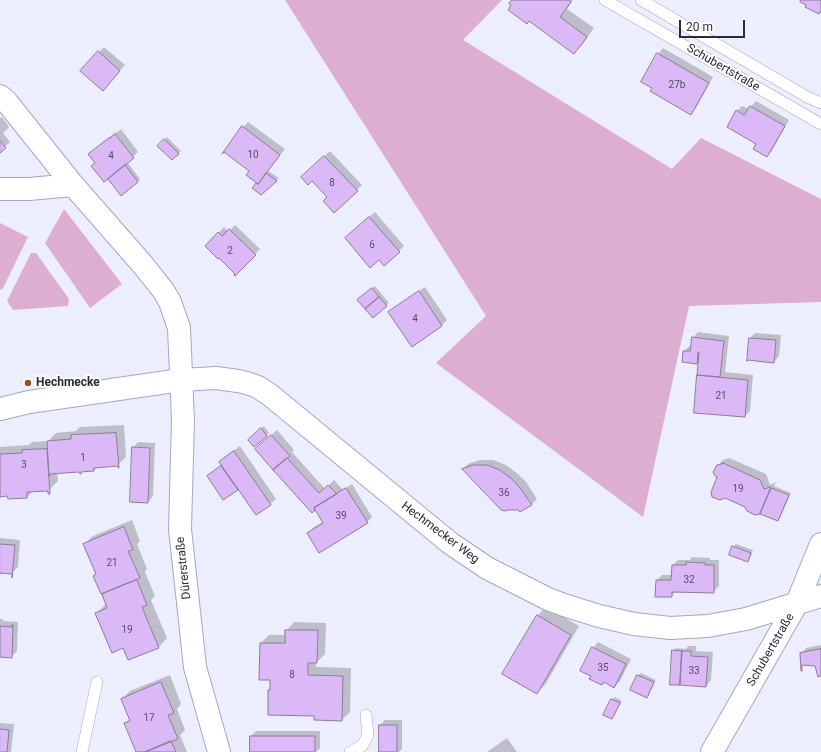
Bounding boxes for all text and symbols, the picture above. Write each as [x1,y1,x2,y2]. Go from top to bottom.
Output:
scale bar [681,12,747,38]
text: 20 m [686,20,713,34]
street label: Schubertstraße [684,41,762,95]
house number: 27b [669,79,685,91]
house number: 10 [247,149,259,161]
house number: 4 [108,150,114,162]
house number: 8 [329,177,335,189]
house number: 6 [369,239,375,251]
house number: 2 [227,245,233,257]
house number: 4 [412,313,418,325]
place label: Hechmecke [36,376,100,390]
marker: Hechmecke [23,378,33,388]
house number: 21 [715,390,727,402]
house number: 1 [80,452,86,464]
house number: 3 [21,459,27,471]
house number: 19 [732,483,744,495]
house number: 36 [498,487,510,499]
street label: Hechmecker Weg [398,499,482,567]
house number: 39 [335,510,347,522]
street label: Dürerstraße [174,536,194,600]
house number: 21 [106,557,118,569]
house number: 32 [683,574,695,586]
street label: Schubertstraße [744,611,798,689]
house number: 19 [121,624,133,636]
house number: 35 [597,662,609,674]
house number: 33 [688,665,700,677]
house number: 8 [289,669,295,681]
house number: 17 [143,712,155,724]

